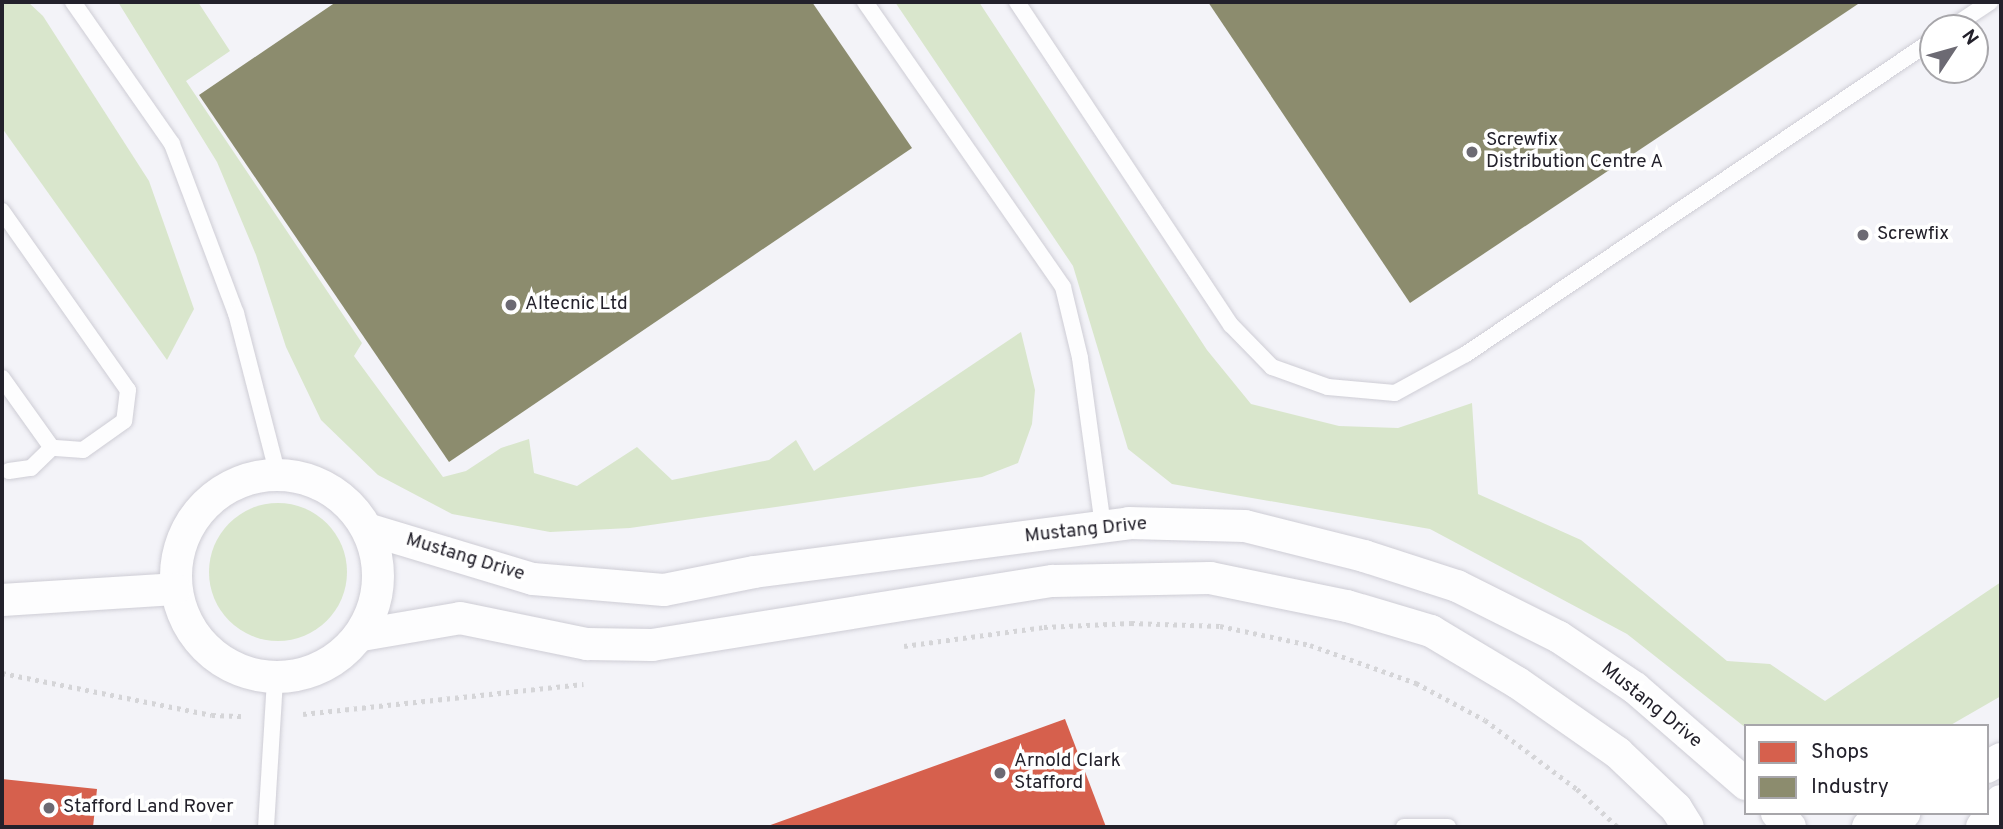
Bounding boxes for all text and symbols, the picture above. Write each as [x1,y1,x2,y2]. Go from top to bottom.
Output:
north arrow [1919,14,1989,84]
text: N [1956,25,1983,50]
place label: Screwfix Distribution Centre A [1486,130,1664,174]
marker: Screwfix Distribution Centre A [1464,144,1480,160]
place label: Screwfix [1877,224,1949,246]
marker: Screwfix [1855,227,1871,243]
place label: Altecnic Ltd [525,294,628,316]
marker: Altecnic Ltd [503,297,519,313]
street label: Mustang Drive [1024,513,1148,549]
street label: Mustang Drive [403,529,527,587]
street label: Mustang Drive [1596,658,1706,754]
legend [1744,724,1989,815]
text: Shops [1811,739,1869,766]
place label: Arnold Clark Stafford [1014,751,1121,795]
marker: Arnold Clark Stafford [992,765,1008,781]
text: Industry [1811,774,1889,801]
place label: Stafford Land Rover [63,797,234,819]
marker: Stafford Land Rover [41,800,57,816]

